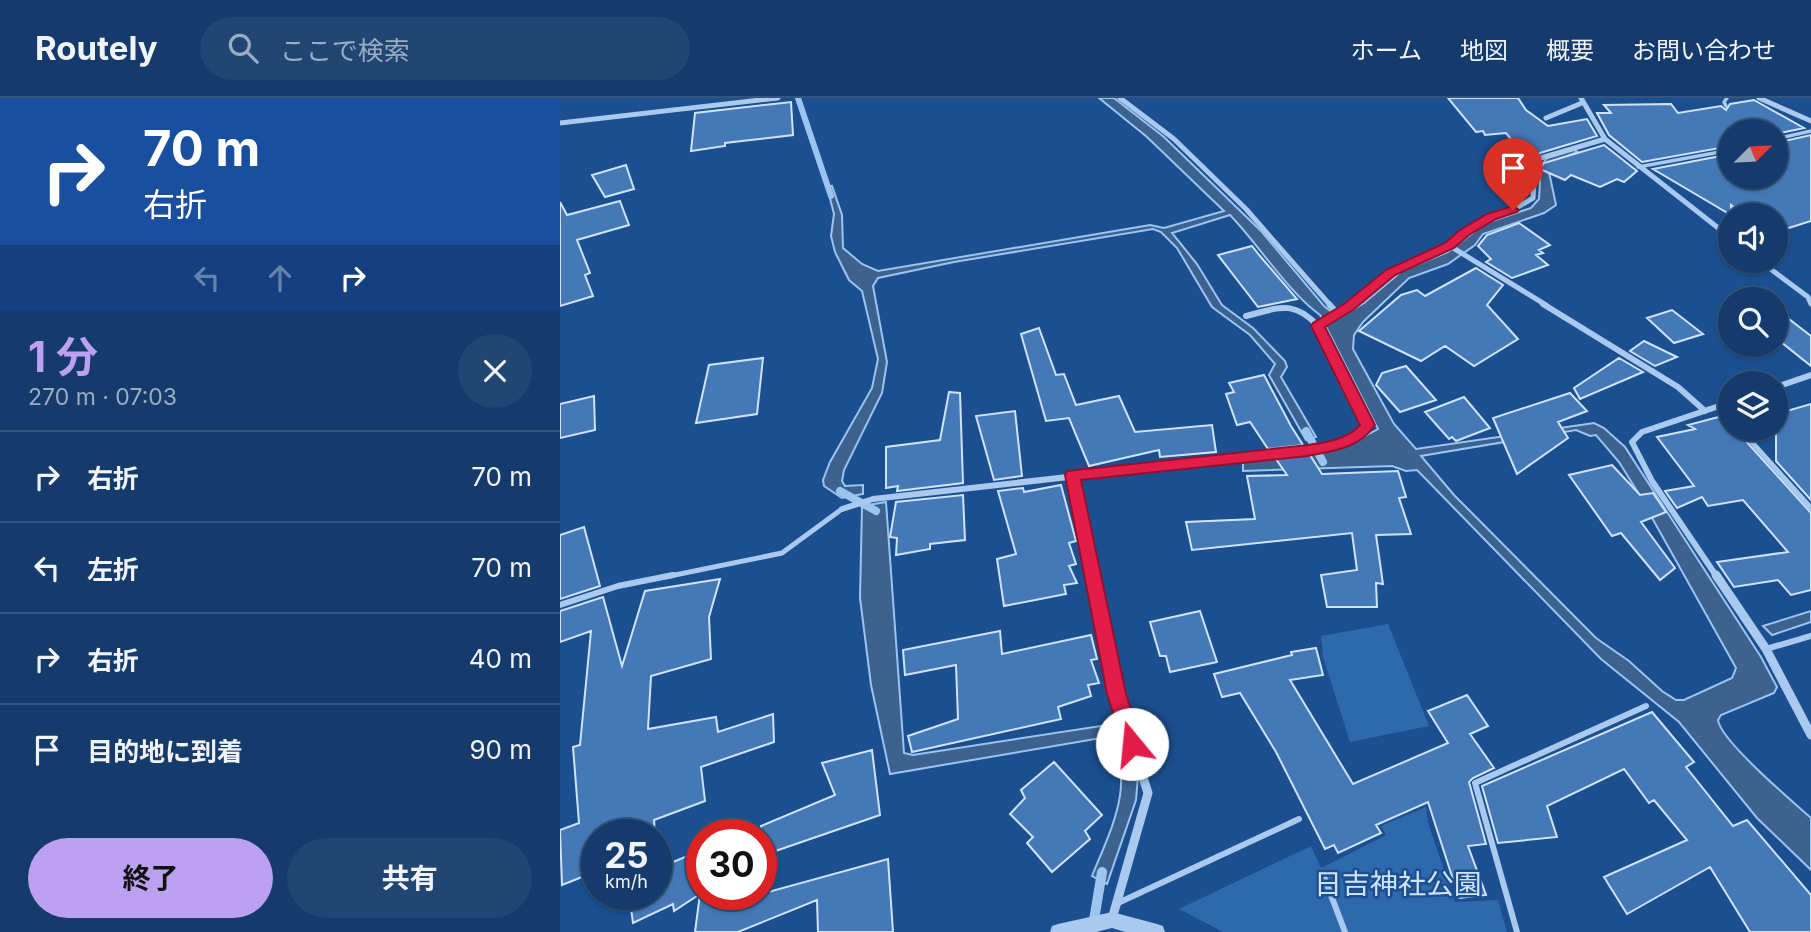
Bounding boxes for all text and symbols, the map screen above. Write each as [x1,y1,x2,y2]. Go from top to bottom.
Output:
search box [200,17,690,80]
text: Routely [35,28,158,68]
icon: search [224,29,262,67]
text: ここで検索 [280,35,410,66]
text: ホーム [1351,36,1422,65]
text: 地図 [1460,36,1508,65]
text: 概要 [1546,36,1594,65]
text: お問い合わせ [1632,36,1776,65]
text: 70 m [143,119,260,178]
north arrow [1718,119,1788,189]
map controls [1718,119,1788,441]
icon: right [28,126,119,217]
pin [1483,138,1543,210]
icon: arrive [1494,149,1532,187]
text: 右折 [143,185,207,224]
button: sound [1718,203,1788,273]
icon: left [188,259,226,297]
icon: ahead [261,259,299,297]
icon: right [334,259,372,297]
button: search [1718,287,1788,357]
text: 1 分 [28,331,98,382]
button: close [458,334,532,408]
button: layers [1718,371,1788,441]
text: 270 m · 07:03 [28,383,177,411]
icon: right [28,458,66,496]
text: 70 m [471,461,532,492]
text: 右折 [87,463,139,494]
icon: left [28,549,66,587]
text: 70 m [471,552,532,583]
text: 左折 [87,554,139,585]
icon: right [28,640,66,678]
text: 40 m [469,643,532,674]
text: 右折 [87,645,139,676]
position arrow [1095,707,1169,781]
icon: arrive [28,731,66,769]
text: 90 m [469,734,532,765]
text: 目的地に到着 [87,736,243,767]
speed limit sign: 30 [686,819,777,910]
text: 25 [604,834,649,876]
button: 終了 [28,838,273,918]
button: 共有 [287,838,532,918]
park label: 日吉神社公園 [1314,867,1482,901]
text: km/h [605,871,648,892]

